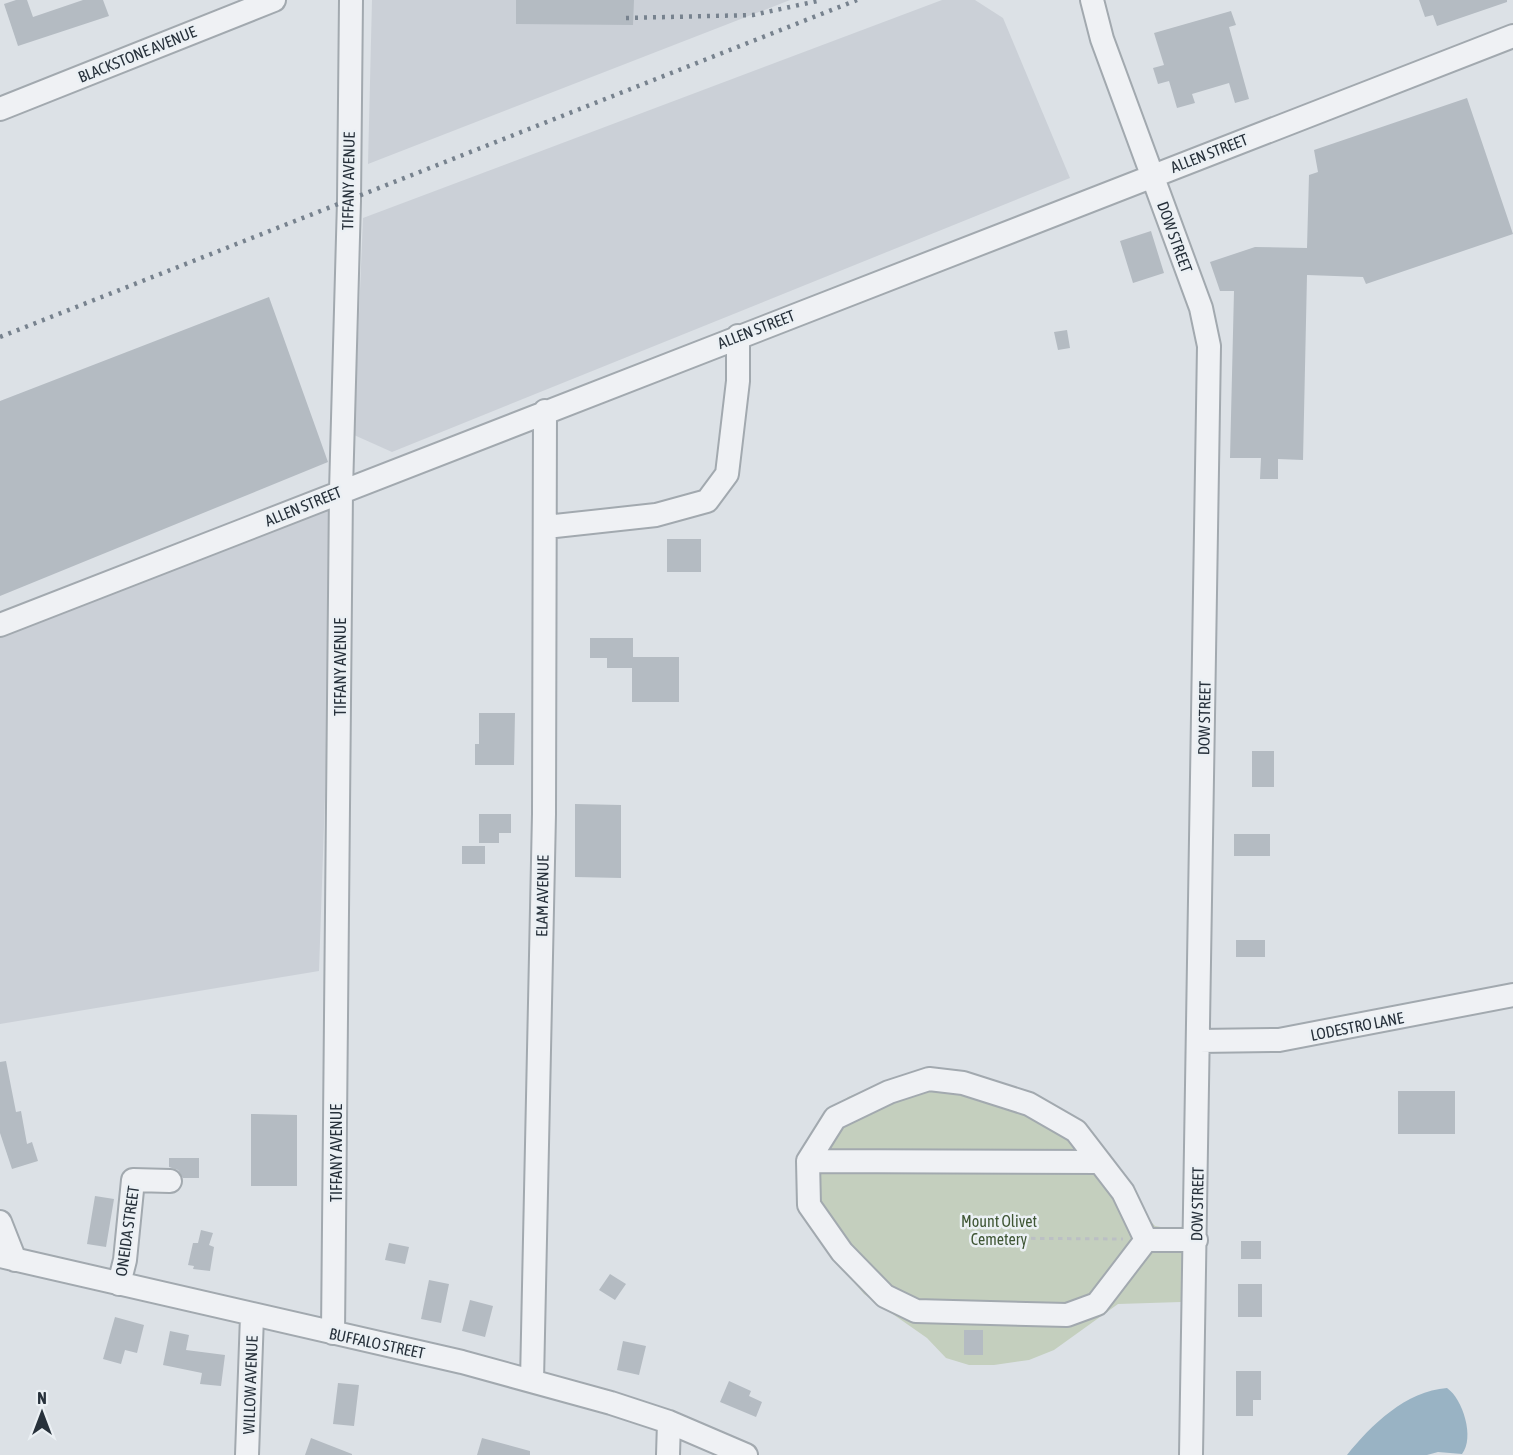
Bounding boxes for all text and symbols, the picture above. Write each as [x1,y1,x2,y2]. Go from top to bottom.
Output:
street label: BLACKSTONE AVENUE [75,22,199,86]
street label: ALLEN STREET [1168,130,1250,176]
street label: TIFFANY AVENUE [338,132,358,230]
street label: DOW STREET [1154,199,1196,275]
street label: ALLEN STREET [715,306,797,352]
street label: ALLEN STREET [262,482,344,530]
street label: TIFFANY AVENUE [331,618,349,716]
street label: DOW STREET [1194,681,1214,755]
street label: ELAM AVENUE [532,855,552,937]
street label: LODESTRO LANE [1309,1008,1405,1044]
street label: TIFFANY AVENUE [327,1104,345,1202]
street label: DOW STREET [1187,1167,1207,1241]
street label: ONEIDA STREET [112,1185,142,1277]
park label: Mount Olivet Cemetery [961,1212,1037,1249]
street label: BUFFALO STREET [328,1324,426,1362]
street label: WILLOW AVENUE [239,1335,261,1435]
north arrow [12,1383,72,1443]
text: N [37,1389,47,1407]

